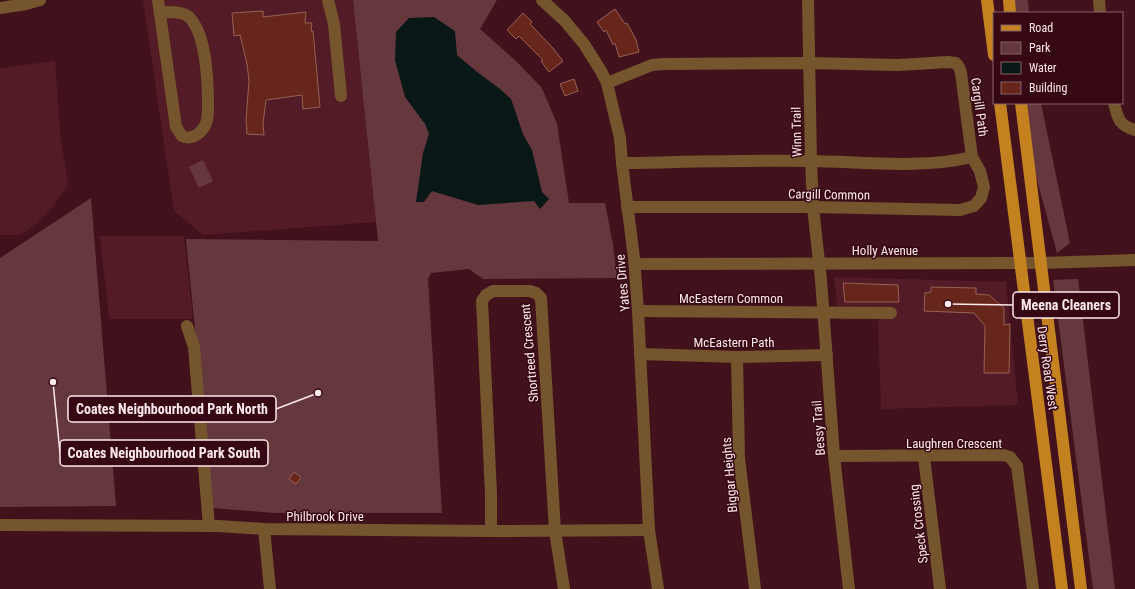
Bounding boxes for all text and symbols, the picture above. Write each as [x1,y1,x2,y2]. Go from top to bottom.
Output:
legend [993,12,1123,104]
text: Road [1029,21,1053,35]
text: Park [1029,41,1051,55]
text: Water [1029,61,1057,75]
street label: Cargill Path [968,77,991,137]
text: Building [1029,81,1067,95]
street label: Winn Trail [789,107,804,157]
street label: Cargill Common [788,186,870,203]
street label: Holly Avenue [852,243,918,258]
street label: Yates Drive [613,254,632,312]
street label: McEastern Common [679,291,783,306]
callout: Meena Cleaners [1013,292,1119,318]
text: Meena Cleaners [1021,297,1111,313]
street label: Shortreed Crescent [518,303,541,403]
street label: Derry Road West [1034,325,1061,411]
street label: McEastern Path [693,335,775,350]
callout: Coates Neighbourhood Park North [68,396,276,422]
street label: Bessy Trail [809,400,828,456]
text: Coates Neighbourhood Park North [76,401,268,417]
street label: Laughren Crescent [906,436,1002,451]
street label: Biggar Heights [719,437,740,513]
callout: Coates Neighbourhood Park South [60,440,268,466]
text: Coates Neighbourhood Park South [68,445,261,461]
street label: Speck Crossing [906,484,931,564]
street label: Philbrook Drive [286,509,364,524]

